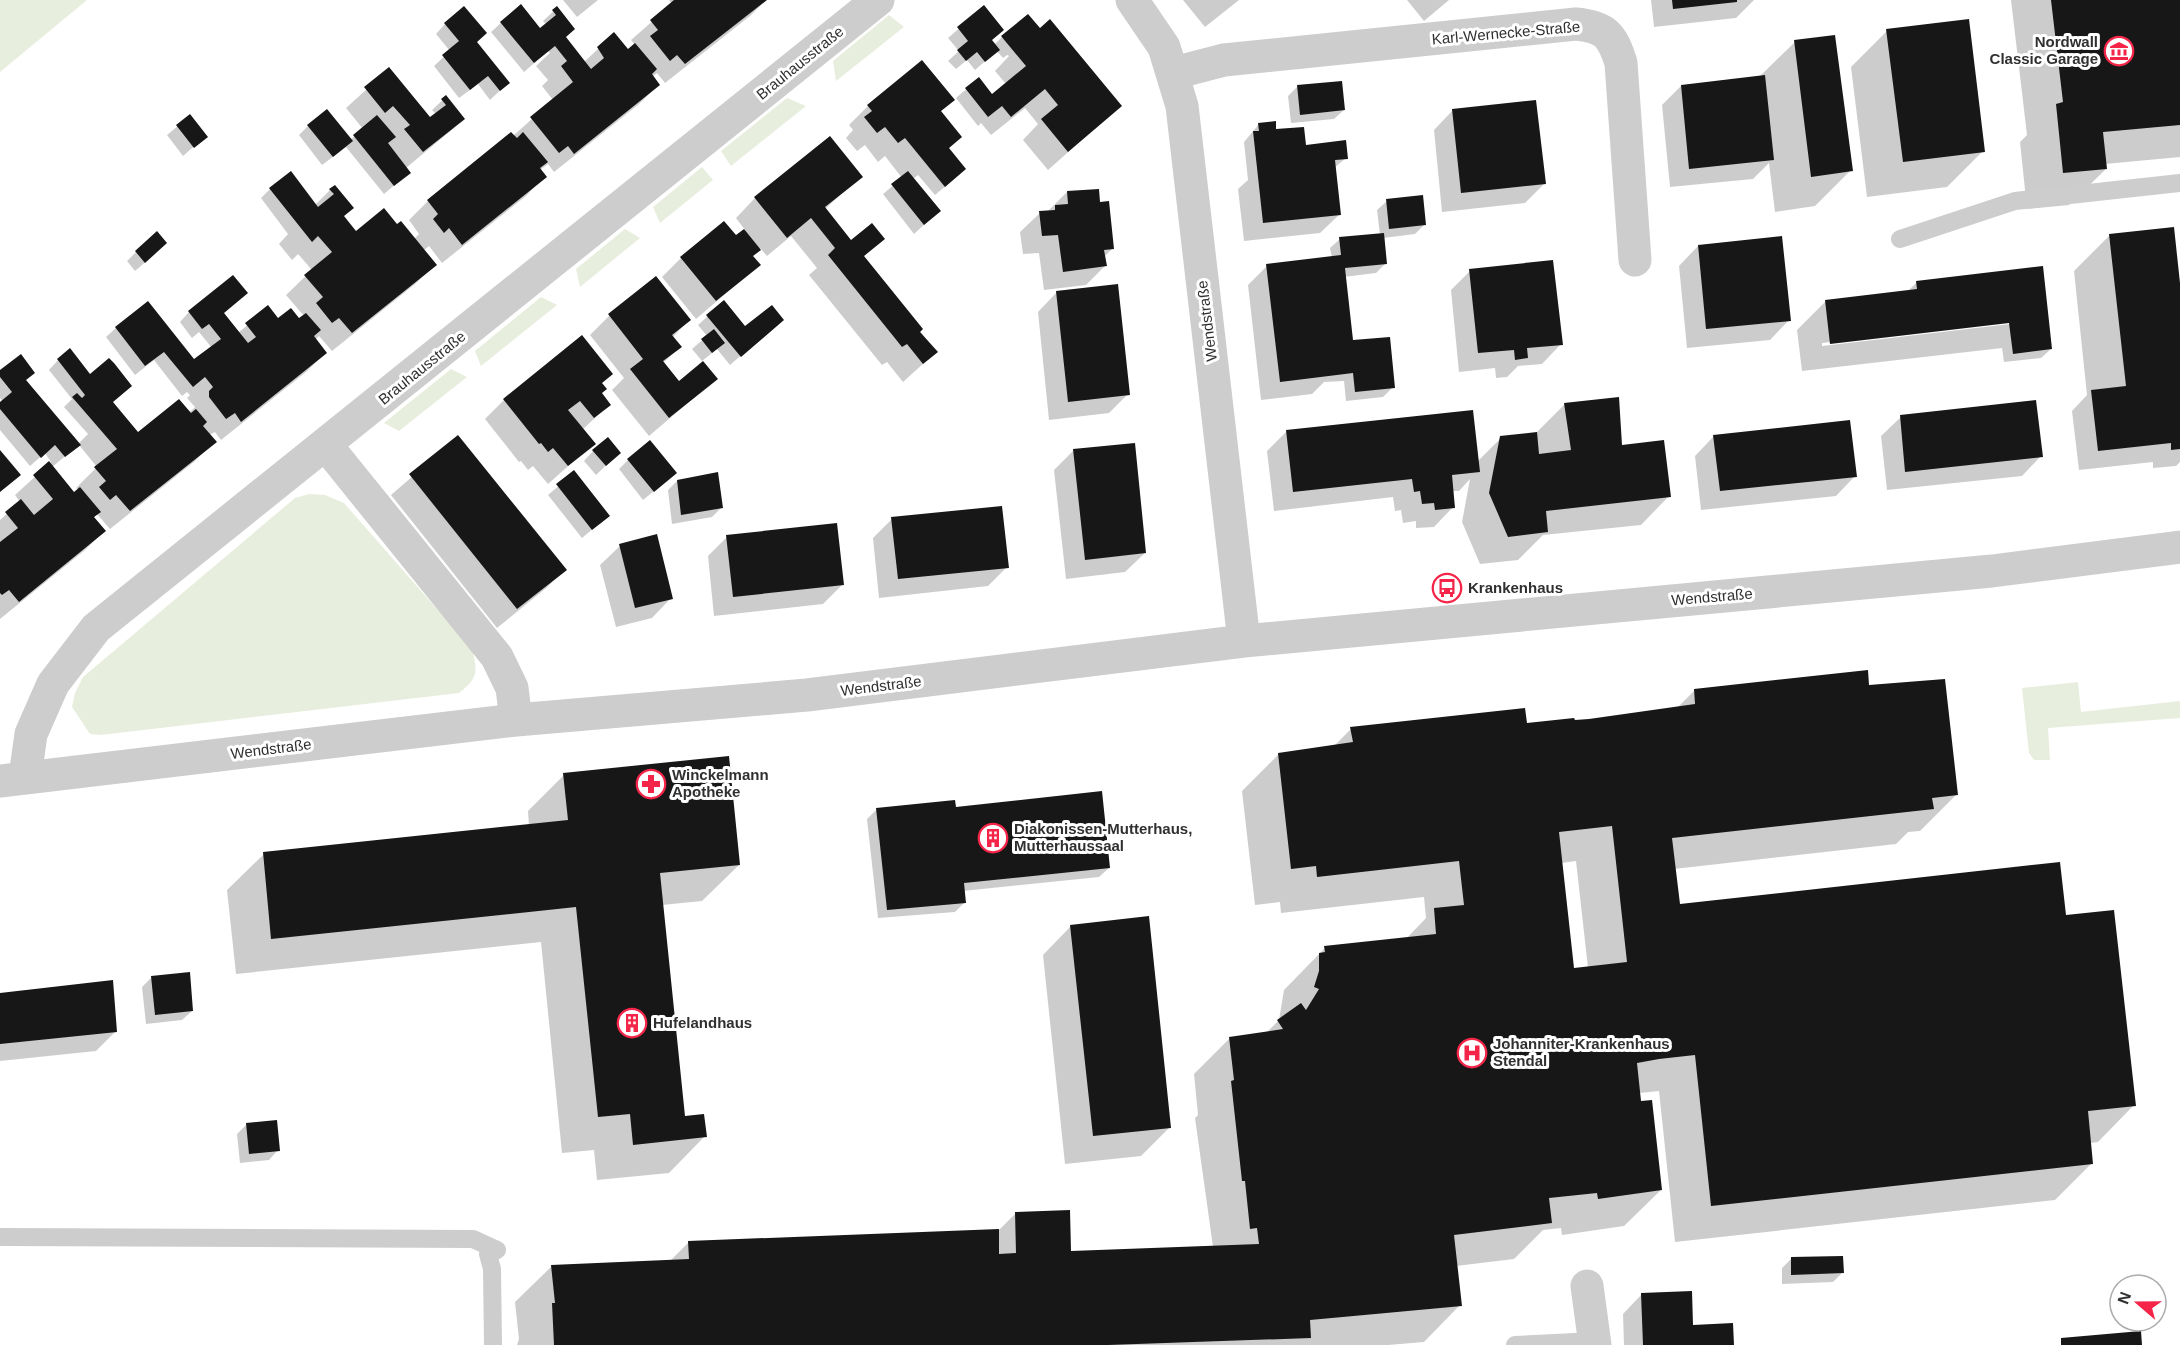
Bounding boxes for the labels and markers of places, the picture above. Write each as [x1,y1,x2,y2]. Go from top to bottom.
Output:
place label: Nordwall Classic Garage [1990,33,2098,67]
museum icon: Nordwall Classic Garage [2103,35,2135,67]
bus stop icon: Krankenhaus [1431,572,1463,604]
place label: Krankenhaus [1468,579,1563,596]
place label: Winckelmann Apotheke [672,766,769,800]
pharmacy icon: Winckelmann Apotheke [635,768,667,800]
place label: Diakonissen-Mutterhaus, Mutterhaussaal [1014,820,1192,854]
building icon: Diakonissen-Mutterhaus, Mutterhaussaal [977,822,1009,854]
building icon: Hufelandhaus [616,1007,648,1039]
place label: Hufelandhaus [653,1014,752,1031]
place label: Johanniter-Krankenhaus Stendal [1493,1035,1670,1069]
hospital icon: Johanniter-Krankenhaus Stendal [1456,1037,1488,1069]

